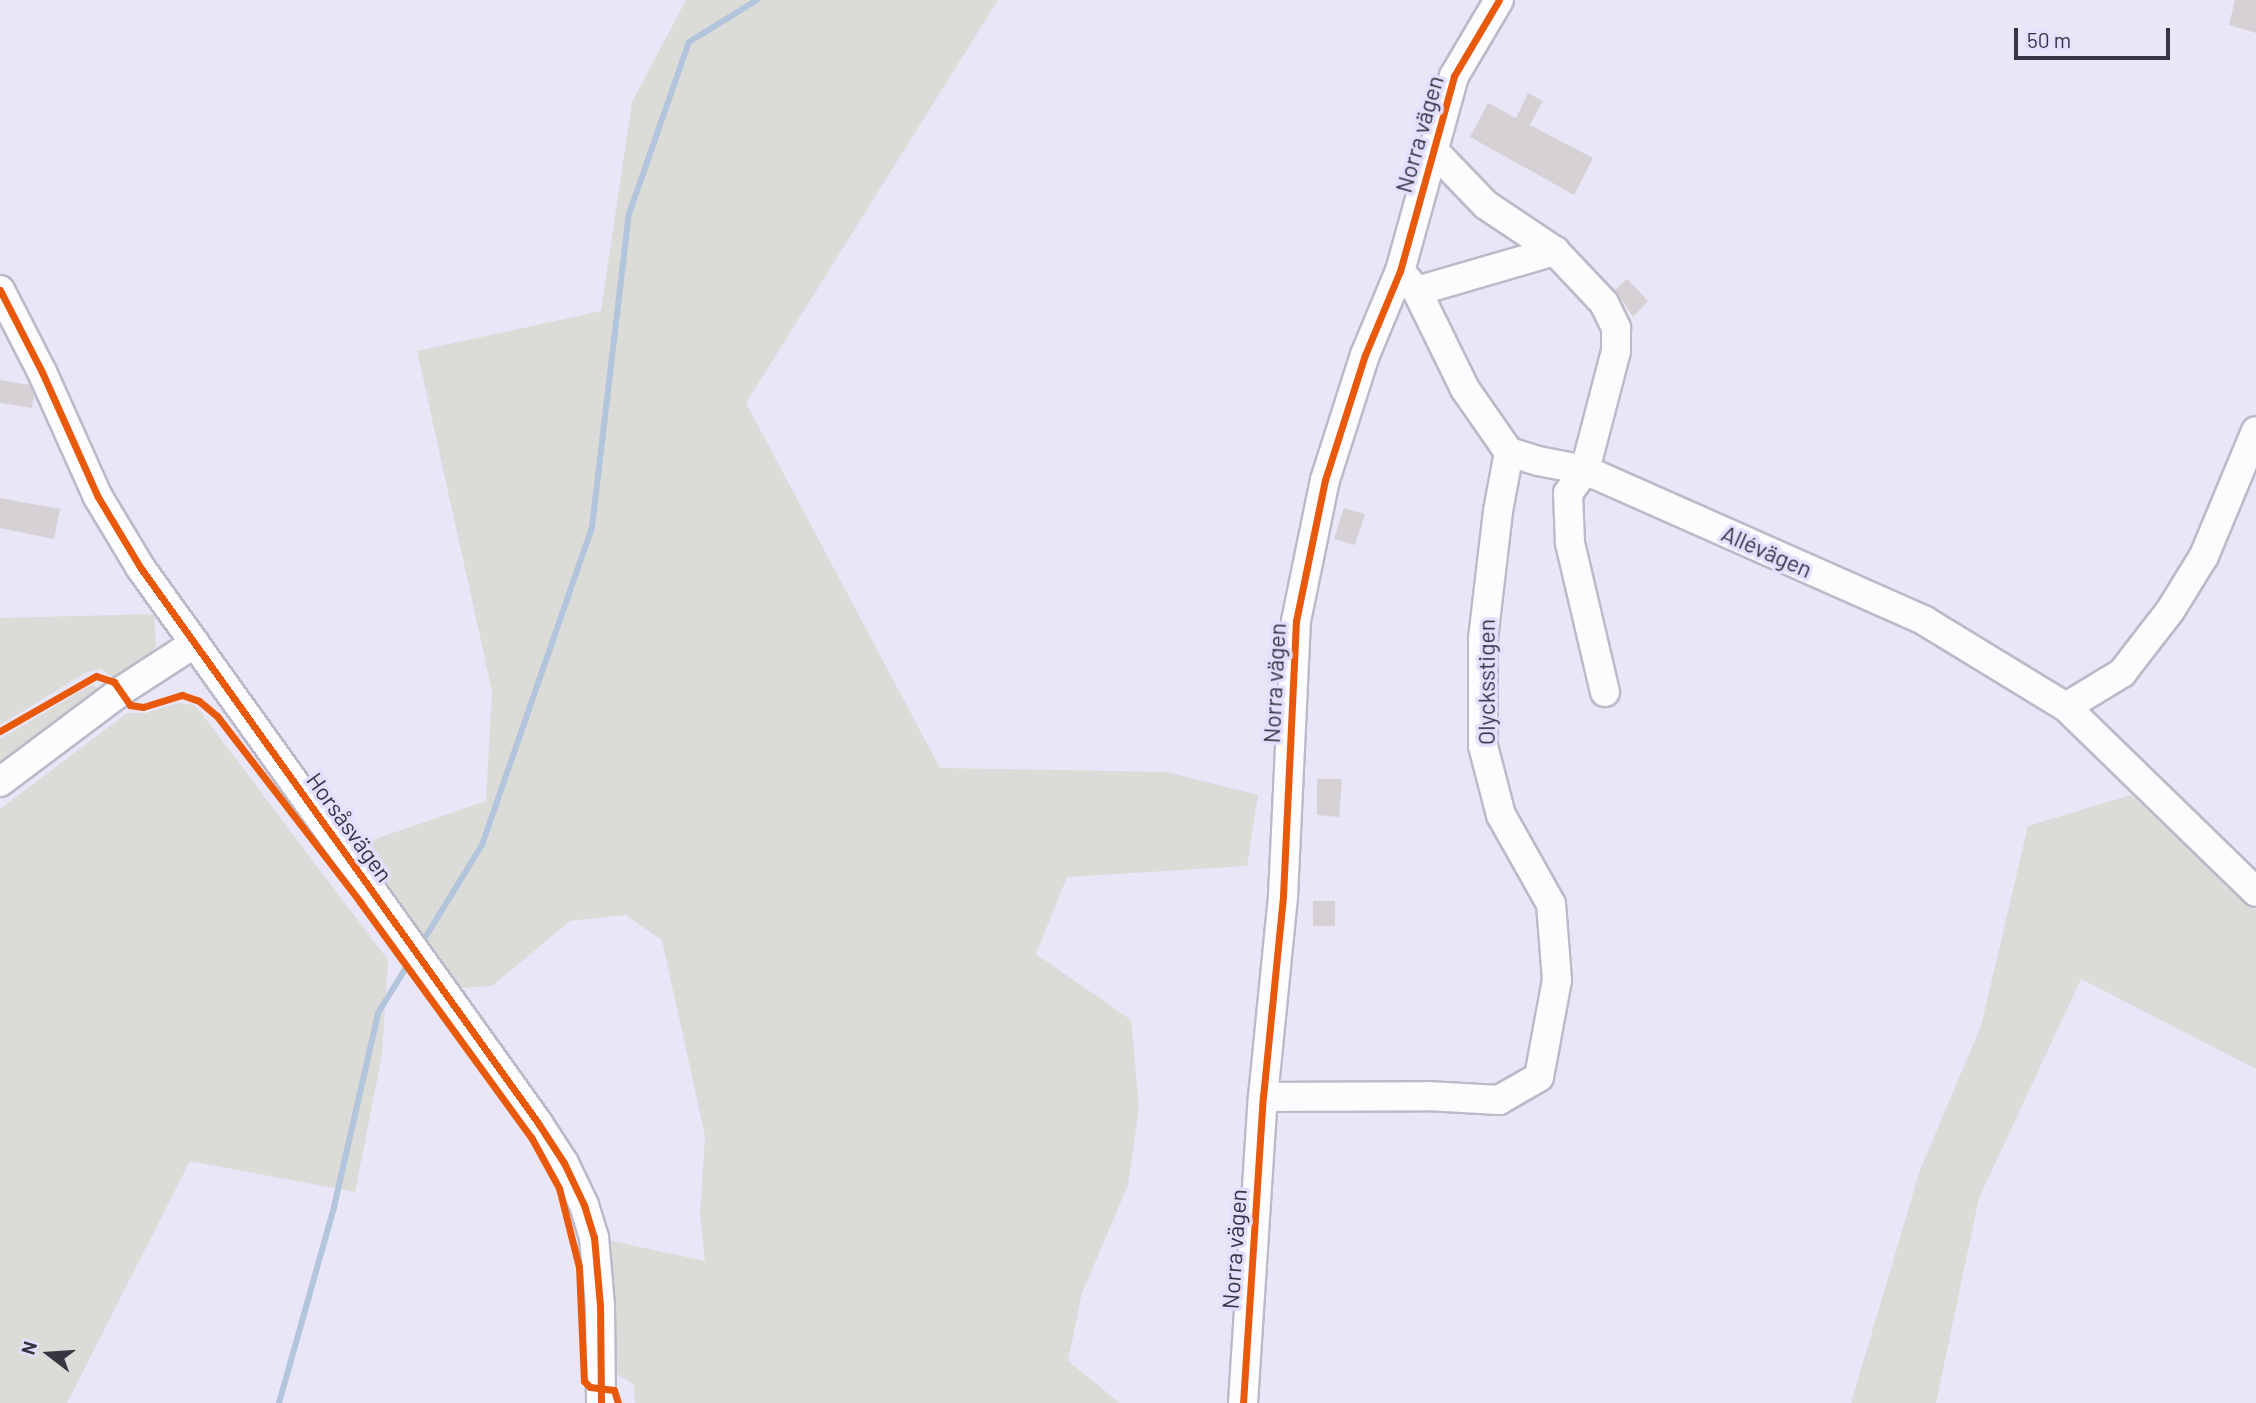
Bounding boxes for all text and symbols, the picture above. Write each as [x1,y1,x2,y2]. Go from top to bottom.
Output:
scale bar [2018,14,2174,58]
text: 50 m [2027,27,2071,52]
street label: Norra vägen [1389,72,1449,196]
street label: Allévägen [1718,519,1816,583]
street label: Olycksstigen [1472,619,1500,745]
street label: Norra vägen [1257,622,1291,744]
street label: Horsåsvägen [301,767,399,887]
street label: Norra vägen [1216,1188,1252,1310]
north arrow [14,1319,84,1389]
text: N [16,1338,41,1357]

